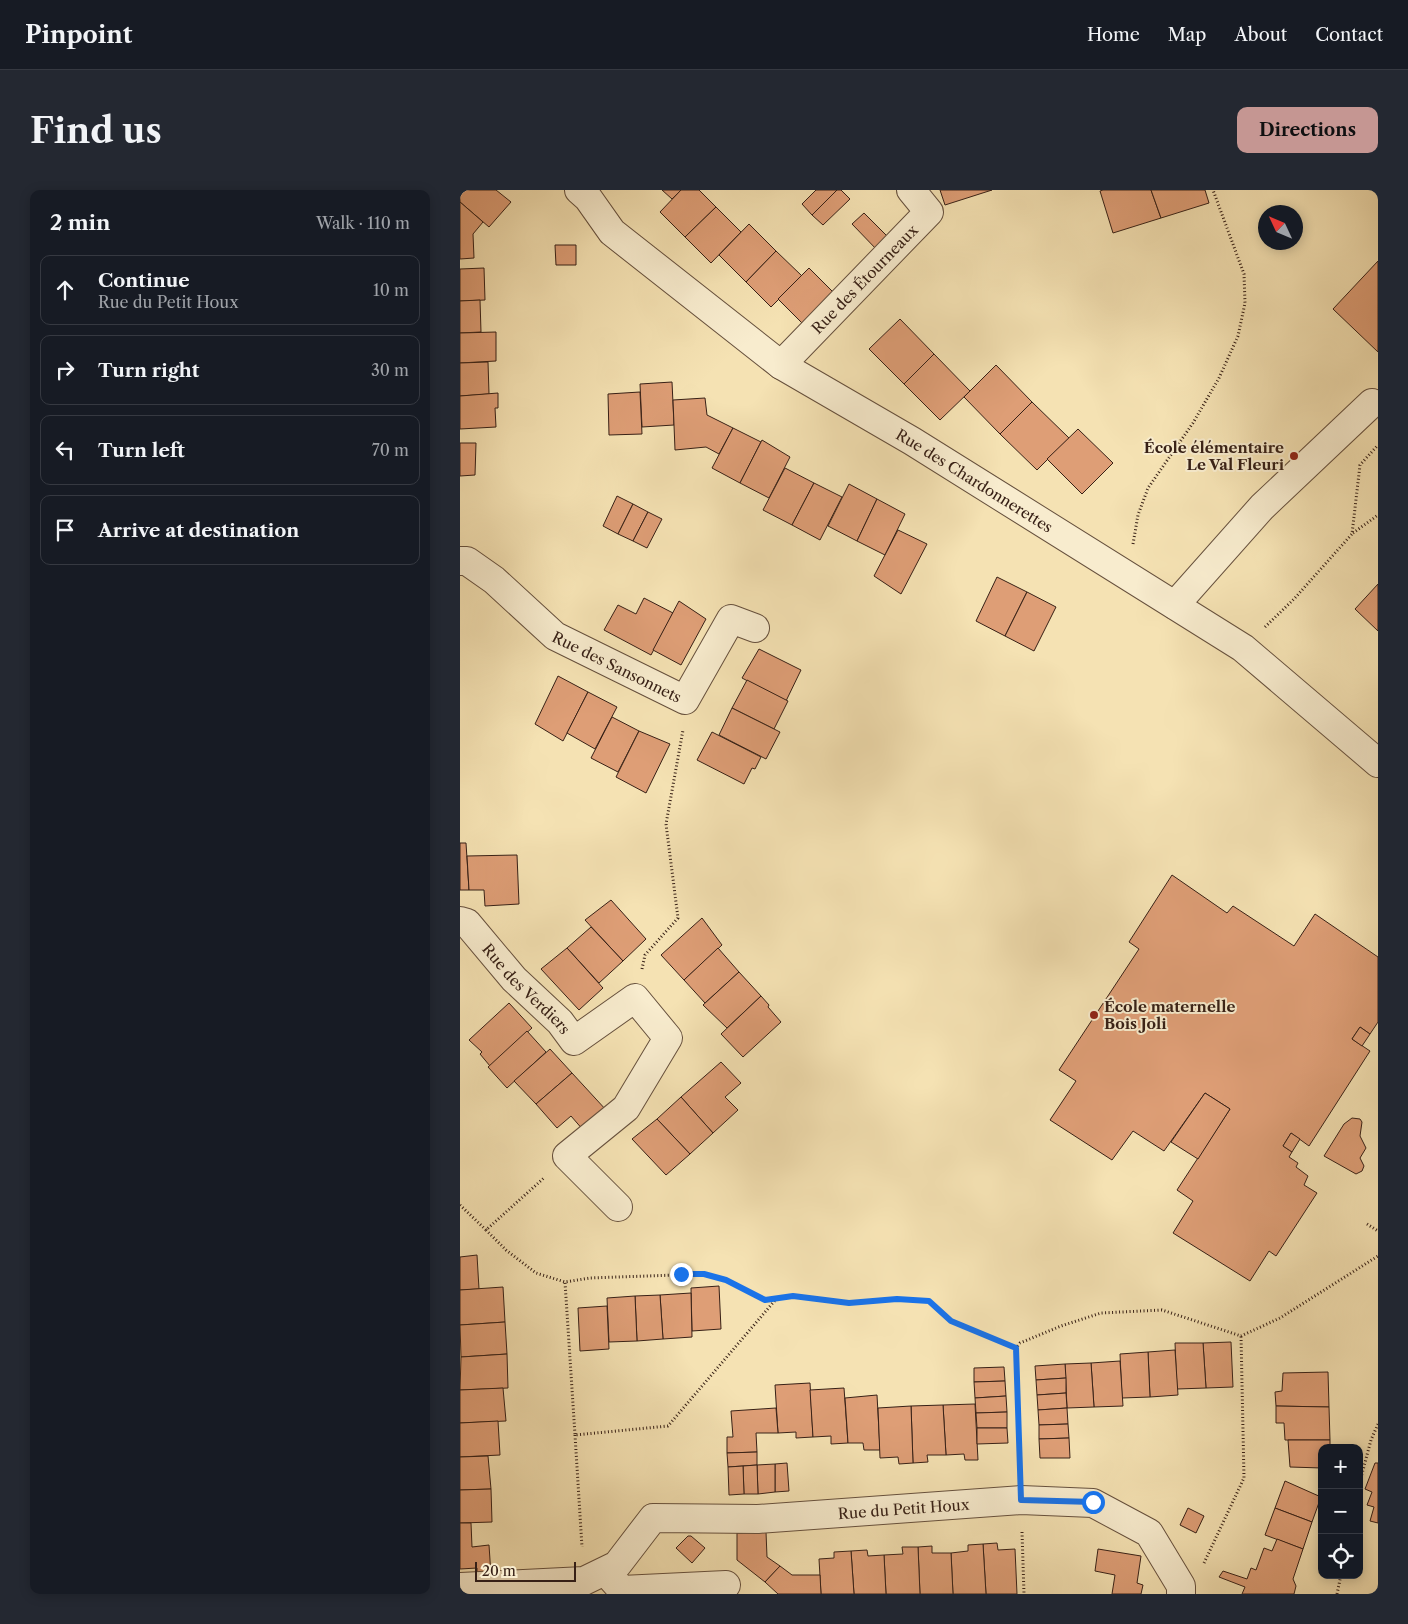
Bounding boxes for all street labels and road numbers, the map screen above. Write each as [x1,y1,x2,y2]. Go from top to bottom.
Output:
street label: Rue des Étourneaux [807,220,922,337]
street label: Rue des Chardonnerettes [893,424,1057,536]
street label: Rue des Sansonnets [549,627,685,706]
street label: Rue des Verdiers [478,939,575,1037]
street label: Rue du Petit Houx [837,1494,970,1523]

